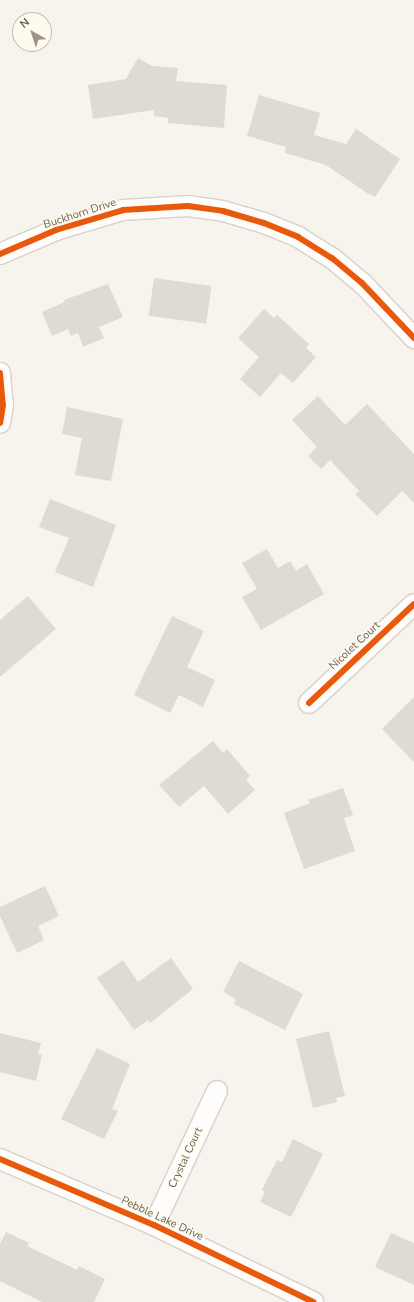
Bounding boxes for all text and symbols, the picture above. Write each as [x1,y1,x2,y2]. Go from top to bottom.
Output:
north arrow [12,12,52,52]
text: N [17,15,33,31]
street label: Buckhorn Drive [42,196,118,232]
street label: Nicolet Court [327,619,383,673]
street label: Crystal Court [166,1125,206,1191]
street label: Pebble Lake Drive [119,1194,205,1244]

